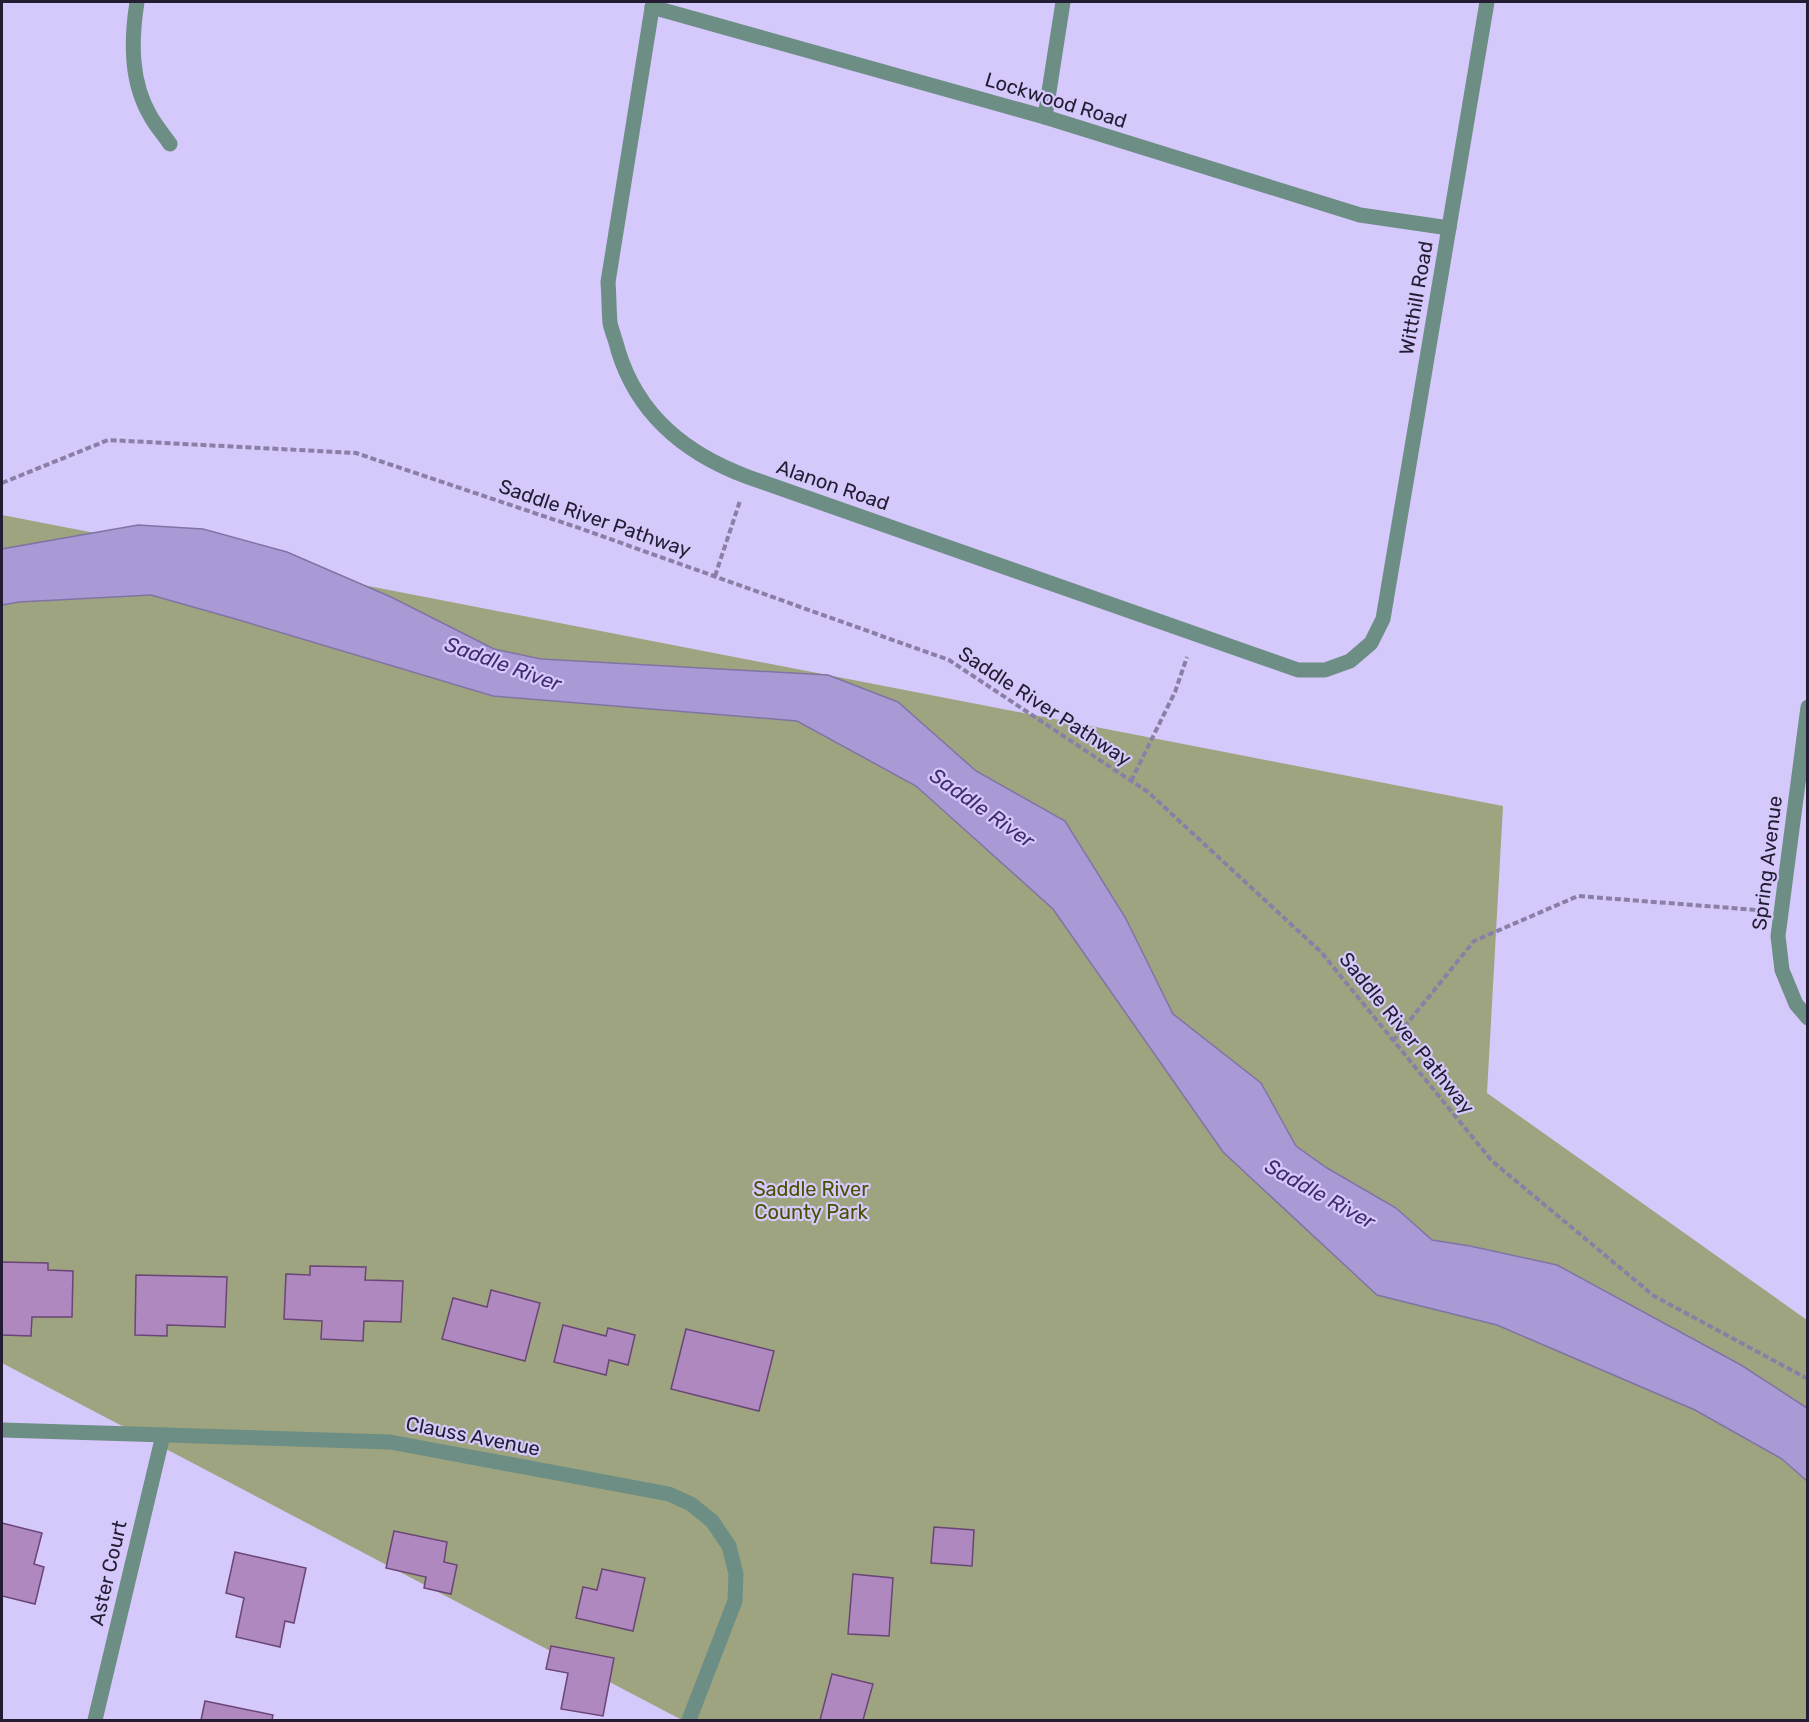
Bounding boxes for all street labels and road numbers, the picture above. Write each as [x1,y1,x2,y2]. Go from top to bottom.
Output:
street label: Lockwood Road [982,67,1130,133]
street label: Witthill Road [1394,239,1438,357]
street label: Alanon Road [774,455,892,515]
street label: Saddle River Pathway [496,474,694,562]
street label: Saddle River Pathway [954,641,1136,771]
street label: Spring Avenue [1747,794,1787,932]
street label: Saddle River Pathway [1334,947,1480,1119]
street label: Clauss Avenue [404,1411,542,1461]
street label: Aster Court [84,1518,132,1628]

